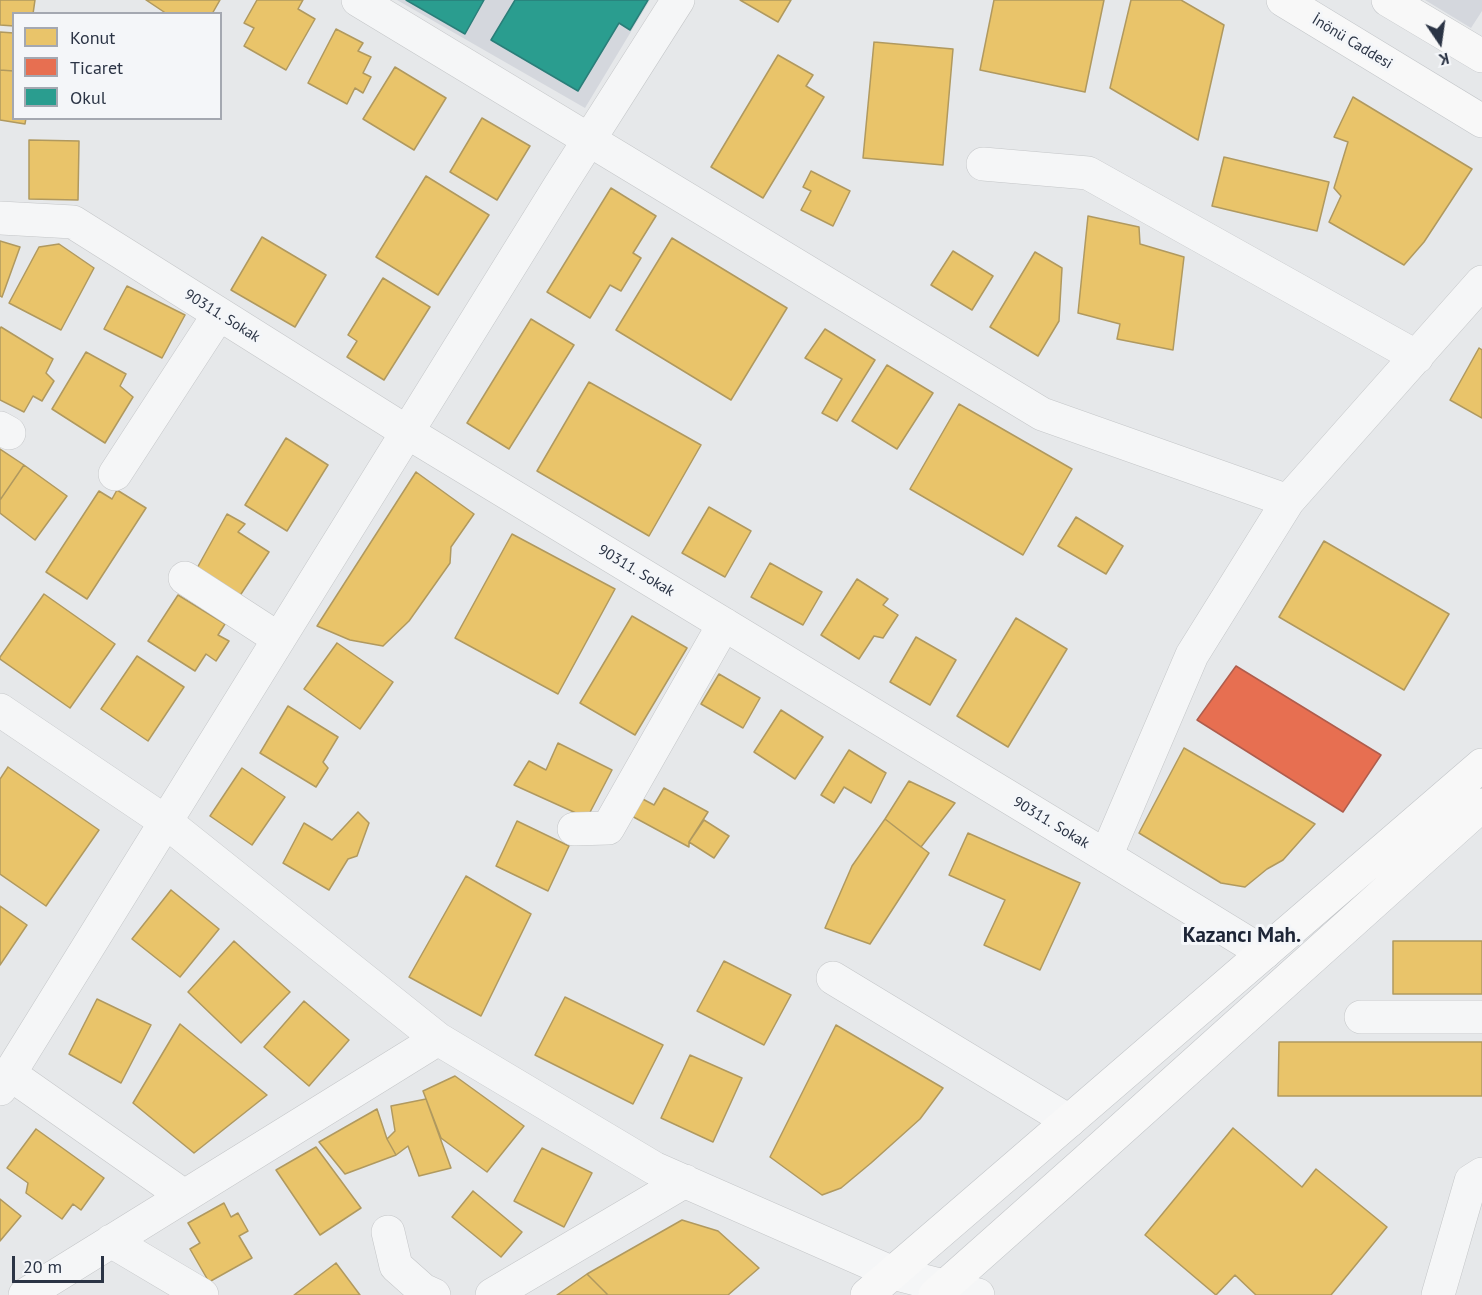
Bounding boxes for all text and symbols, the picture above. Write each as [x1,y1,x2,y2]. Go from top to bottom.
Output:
street label: İnönü Caddesi [1308,11,1396,73]
legend [12,12,222,120]
north arrow [1410,12,1470,72]
text: Konut [70,26,115,49]
text: K [1437,49,1451,70]
text: Ticaret [70,56,123,79]
text: Okul [70,86,106,109]
street label: 90311. Sokak [181,286,263,346]
street label: 90311. Sokak [595,541,677,601]
street label: 90311. Sokak [1010,793,1092,853]
district label: Kazancı Mah. [1183,923,1301,949]
scale bar [15,1244,106,1282]
text: 20 m [23,1255,62,1278]

